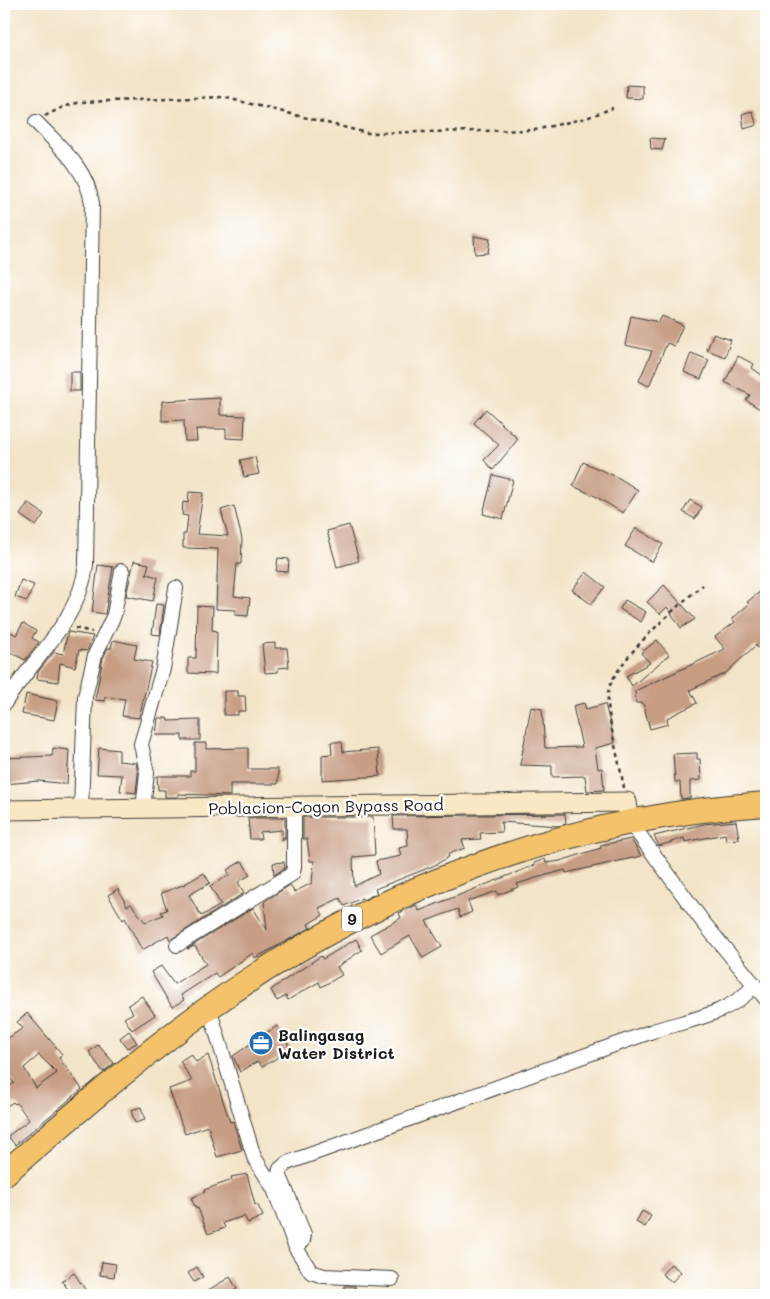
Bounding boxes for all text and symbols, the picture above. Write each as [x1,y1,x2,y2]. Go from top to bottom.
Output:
street label: Poblacion-Cogon Bypass Road [208,793,444,819]
road number: 9 [342,906,362,932]
place label: Balingasag Water District [278,1024,395,1063]
office icon: Balingasag Water District [248,1030,274,1056]

